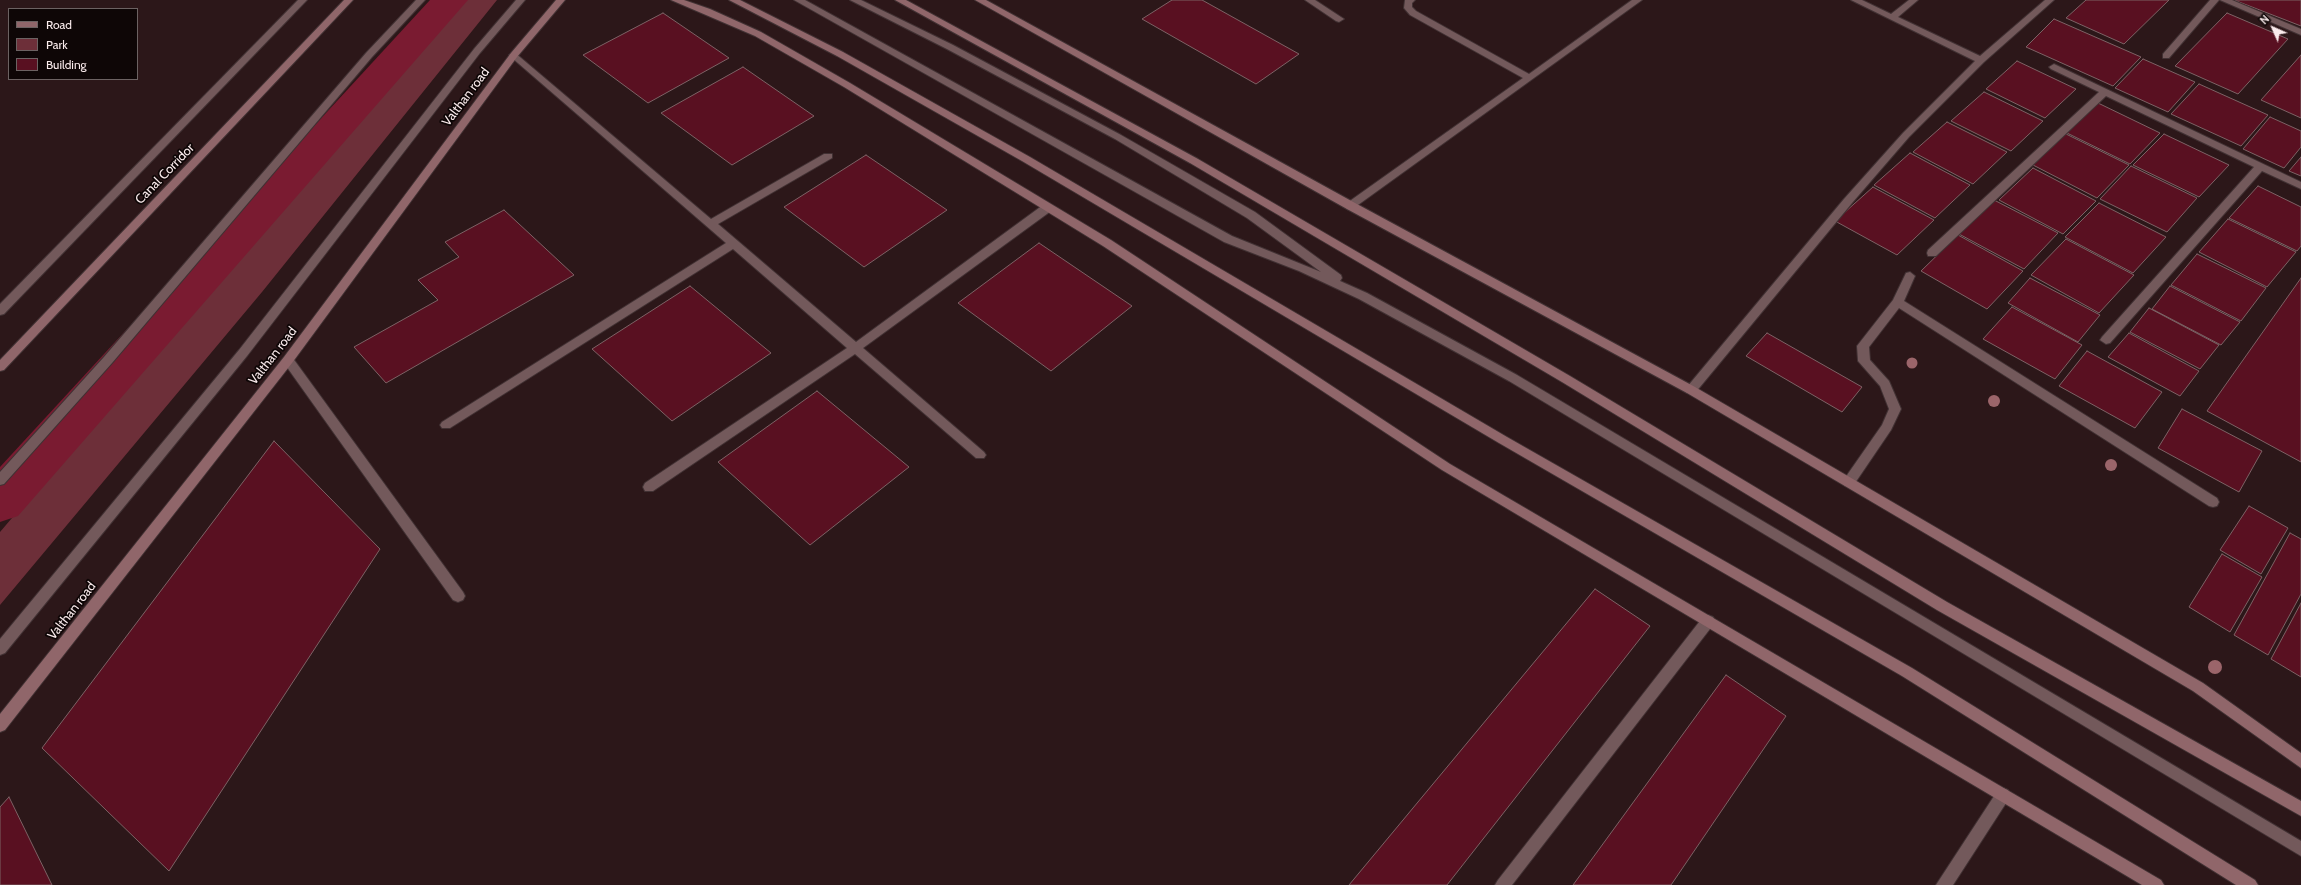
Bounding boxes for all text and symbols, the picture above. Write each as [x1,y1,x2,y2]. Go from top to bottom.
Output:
legend [8,8,138,80]
north arrow [2253,8,2293,48]
text: N [2257,12,2272,27]
text: Road [46,17,72,32]
text: Park [46,37,68,52]
text: Building [46,57,87,72]
street label: Valthan road [439,65,493,129]
street label: Canal Corridor [132,140,198,208]
street label: Valthan road [246,324,300,388]
street label: Valthan road [45,579,99,643]

